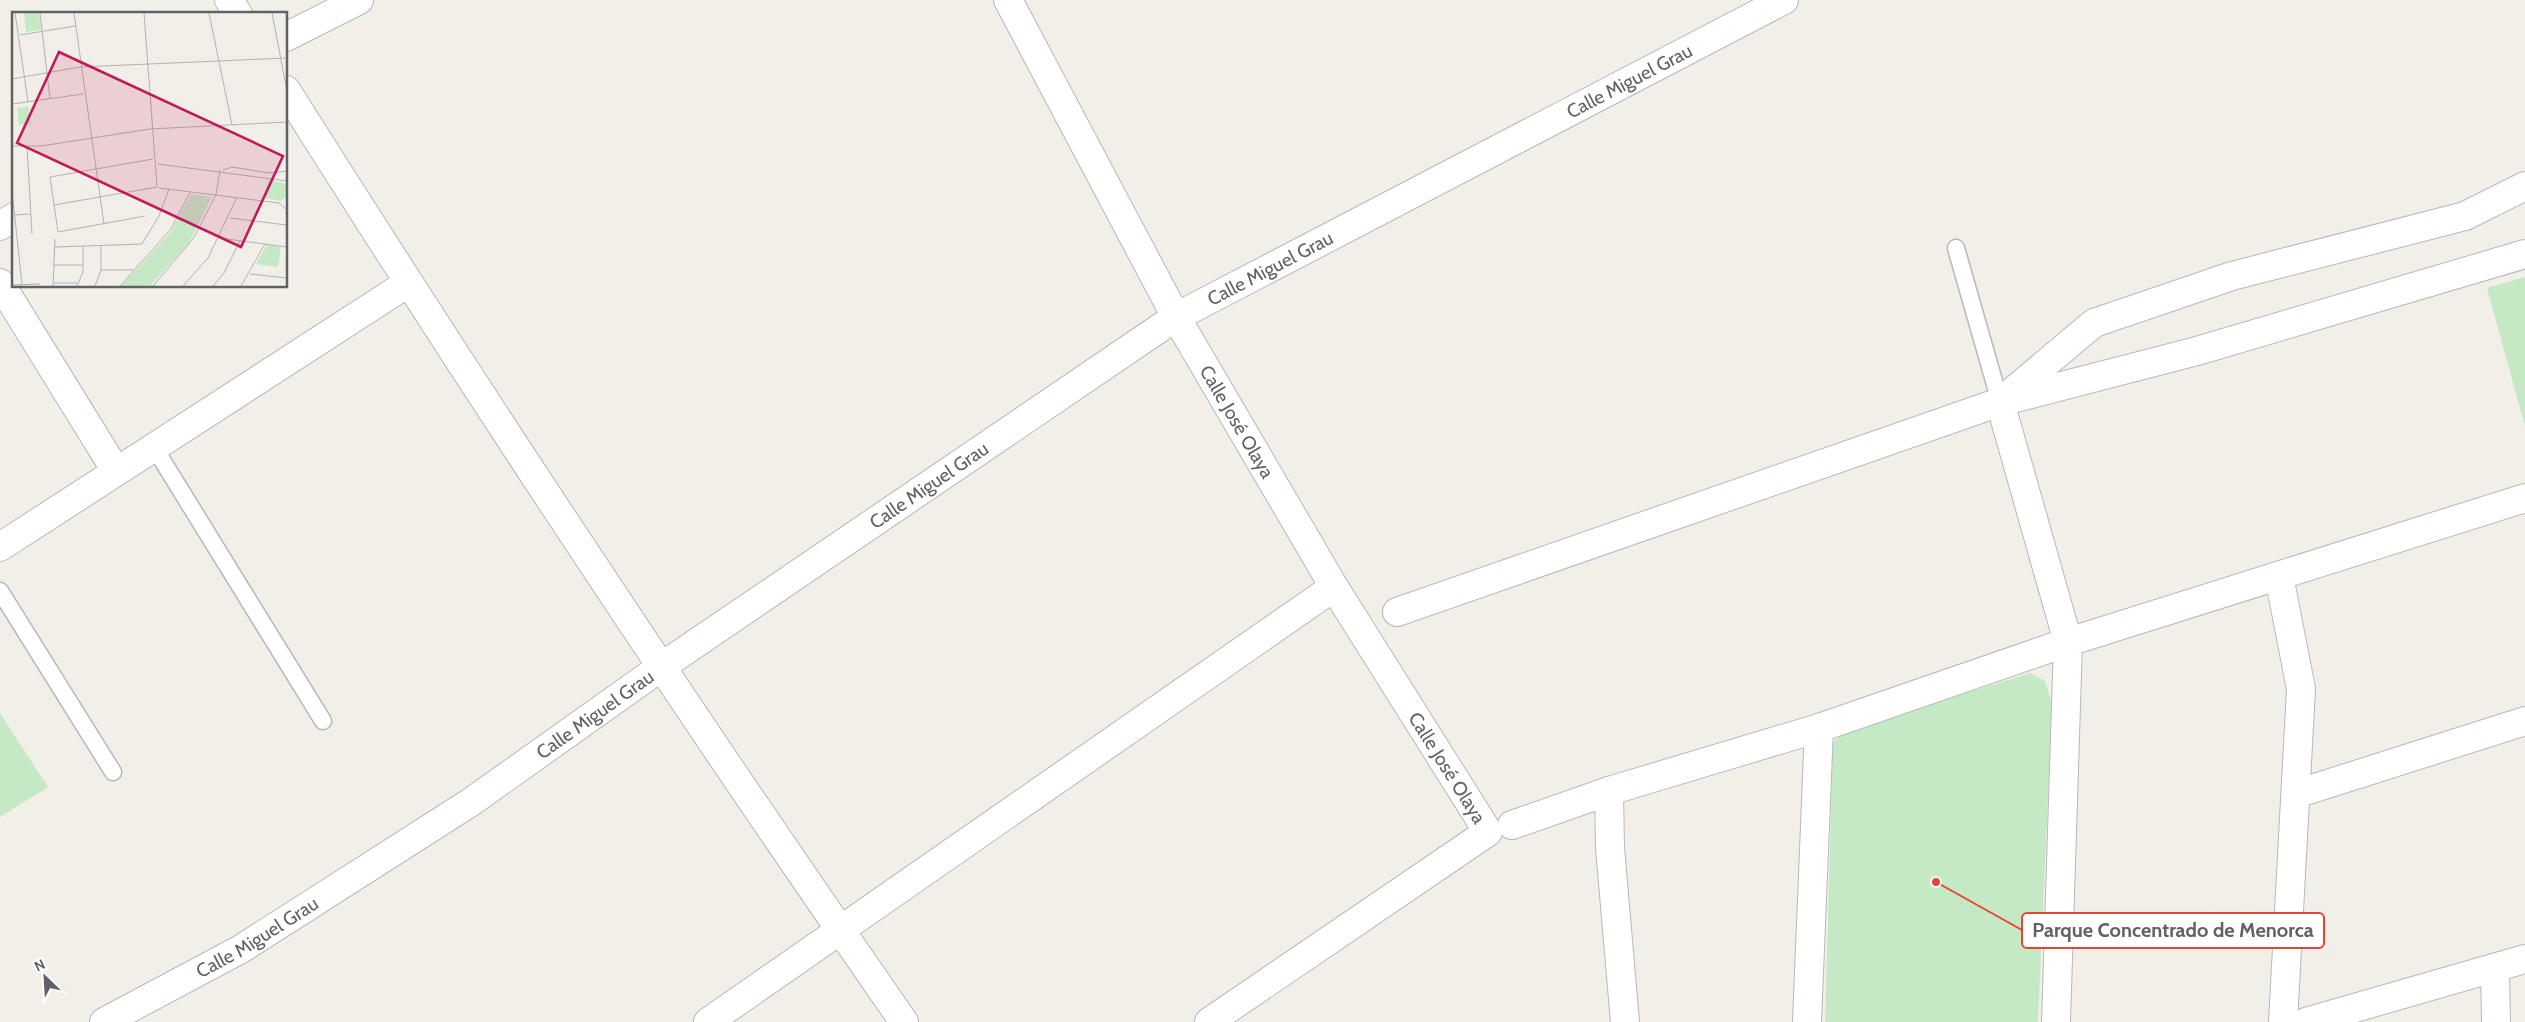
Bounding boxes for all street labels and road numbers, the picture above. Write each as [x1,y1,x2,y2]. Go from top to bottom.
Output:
street label: Calle Miguel Grau [1563,39,1696,123]
street label: Calle Miguel Grau [1204,226,1337,311]
street label: Calle José Olaya [1195,361,1279,483]
street label: Calle Miguel Grau [865,437,993,534]
street label: Calle Miguel Grau [532,665,658,764]
street label: Calle José Olaya [1404,708,1491,828]
street label: Calle Miguel Grau [192,892,322,983]

